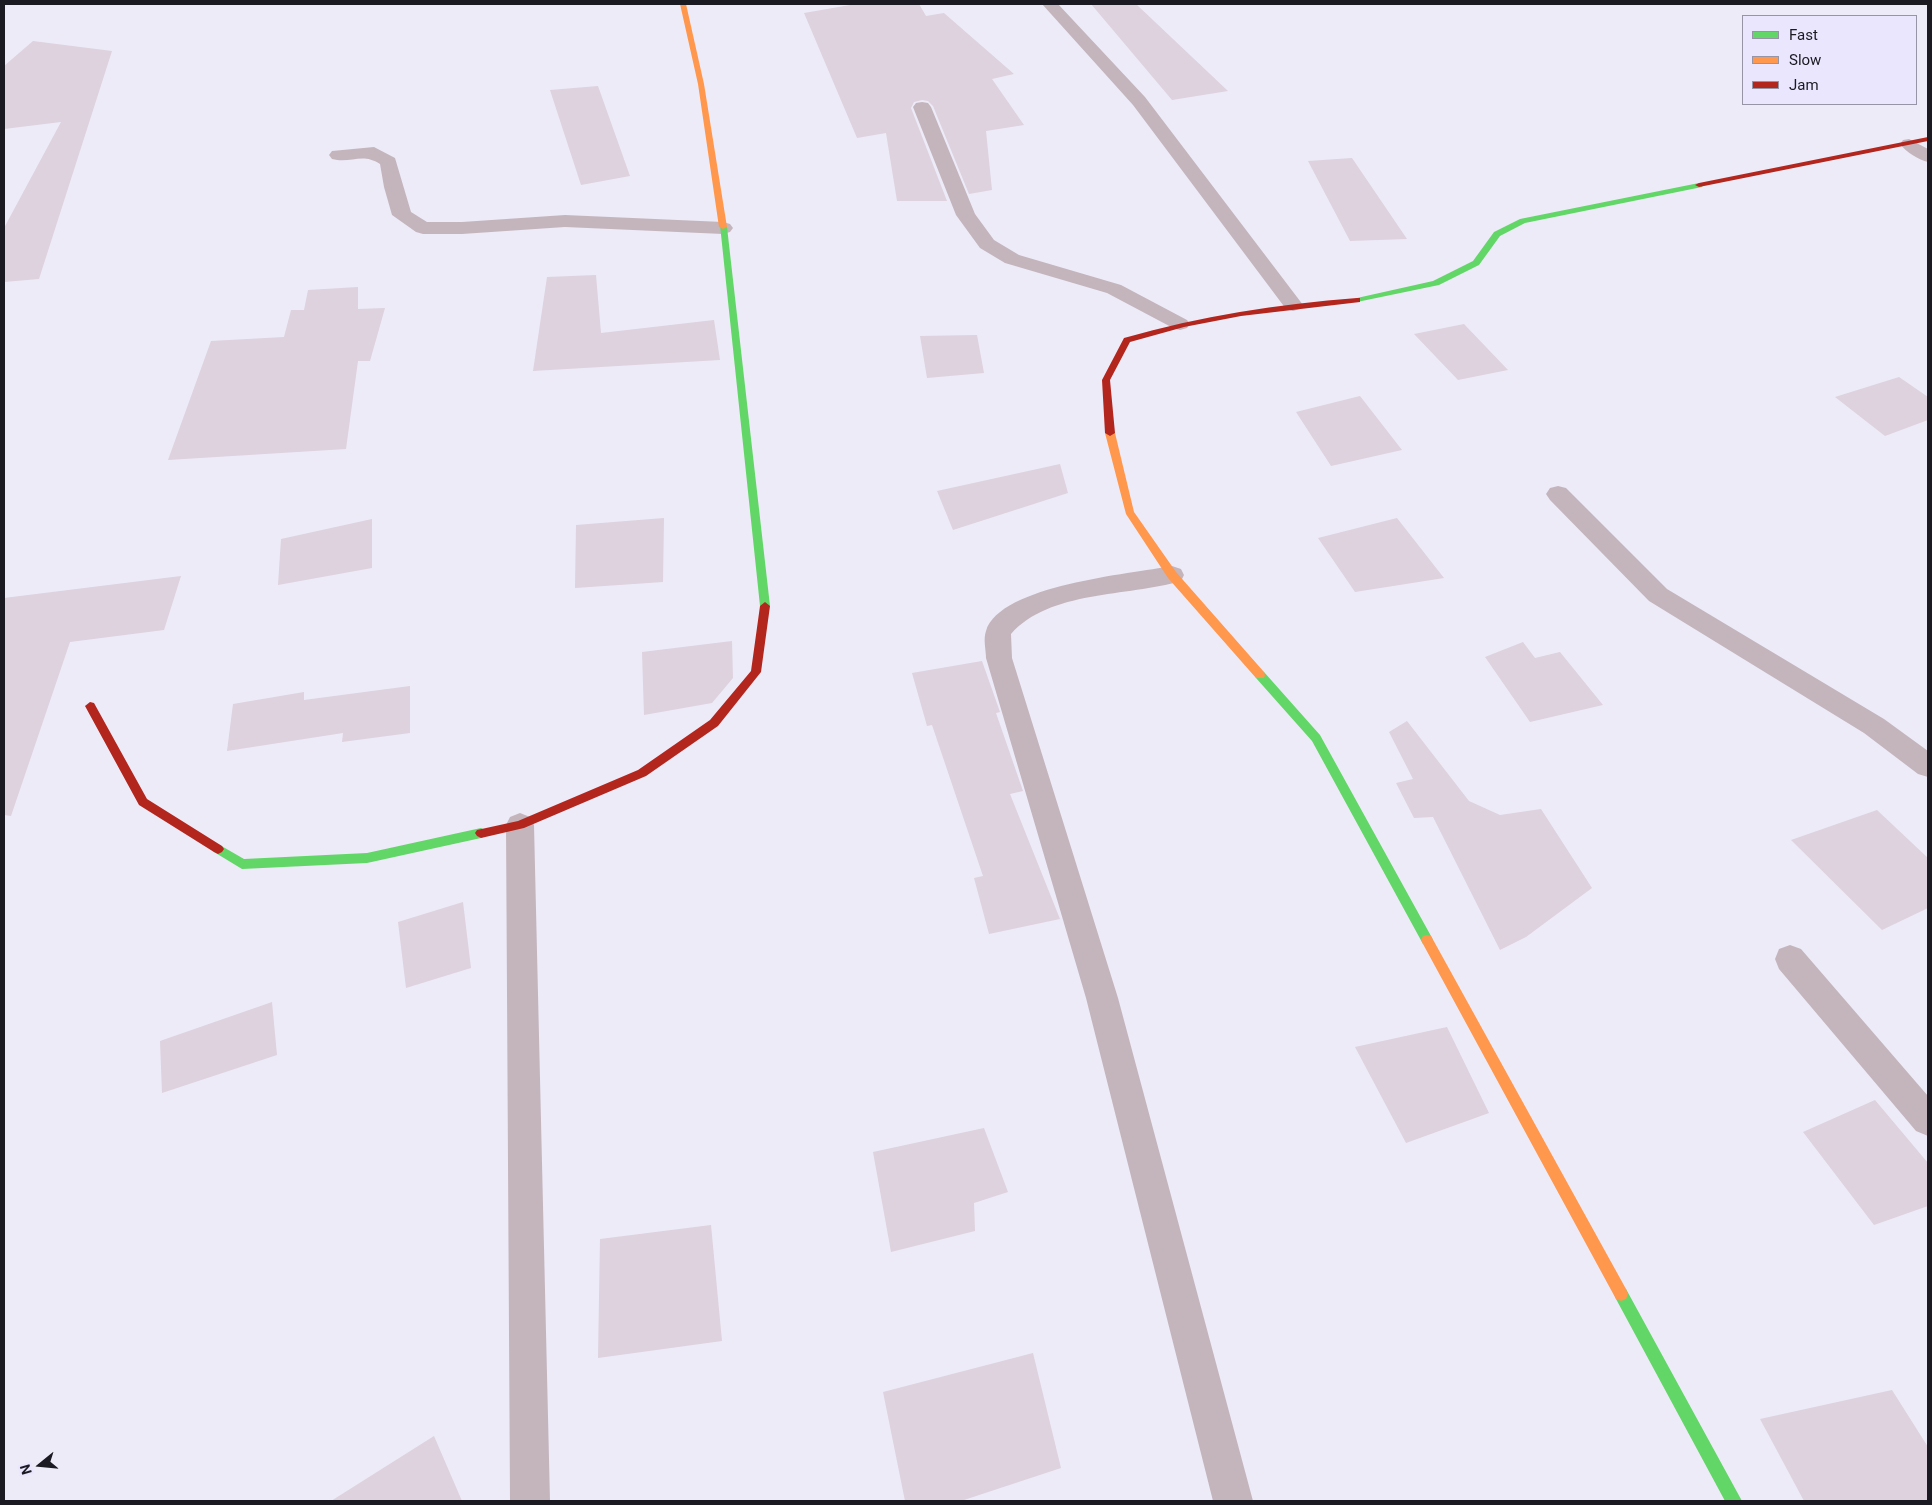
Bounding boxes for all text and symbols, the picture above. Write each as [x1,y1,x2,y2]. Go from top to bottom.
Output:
legend [1742,15,1917,105]
text: Fast [1789,26,1818,44]
text: Slow [1789,51,1821,69]
text: Jam [1789,76,1819,94]
north arrow [15,1440,65,1490]
text: N [17,1462,35,1476]

